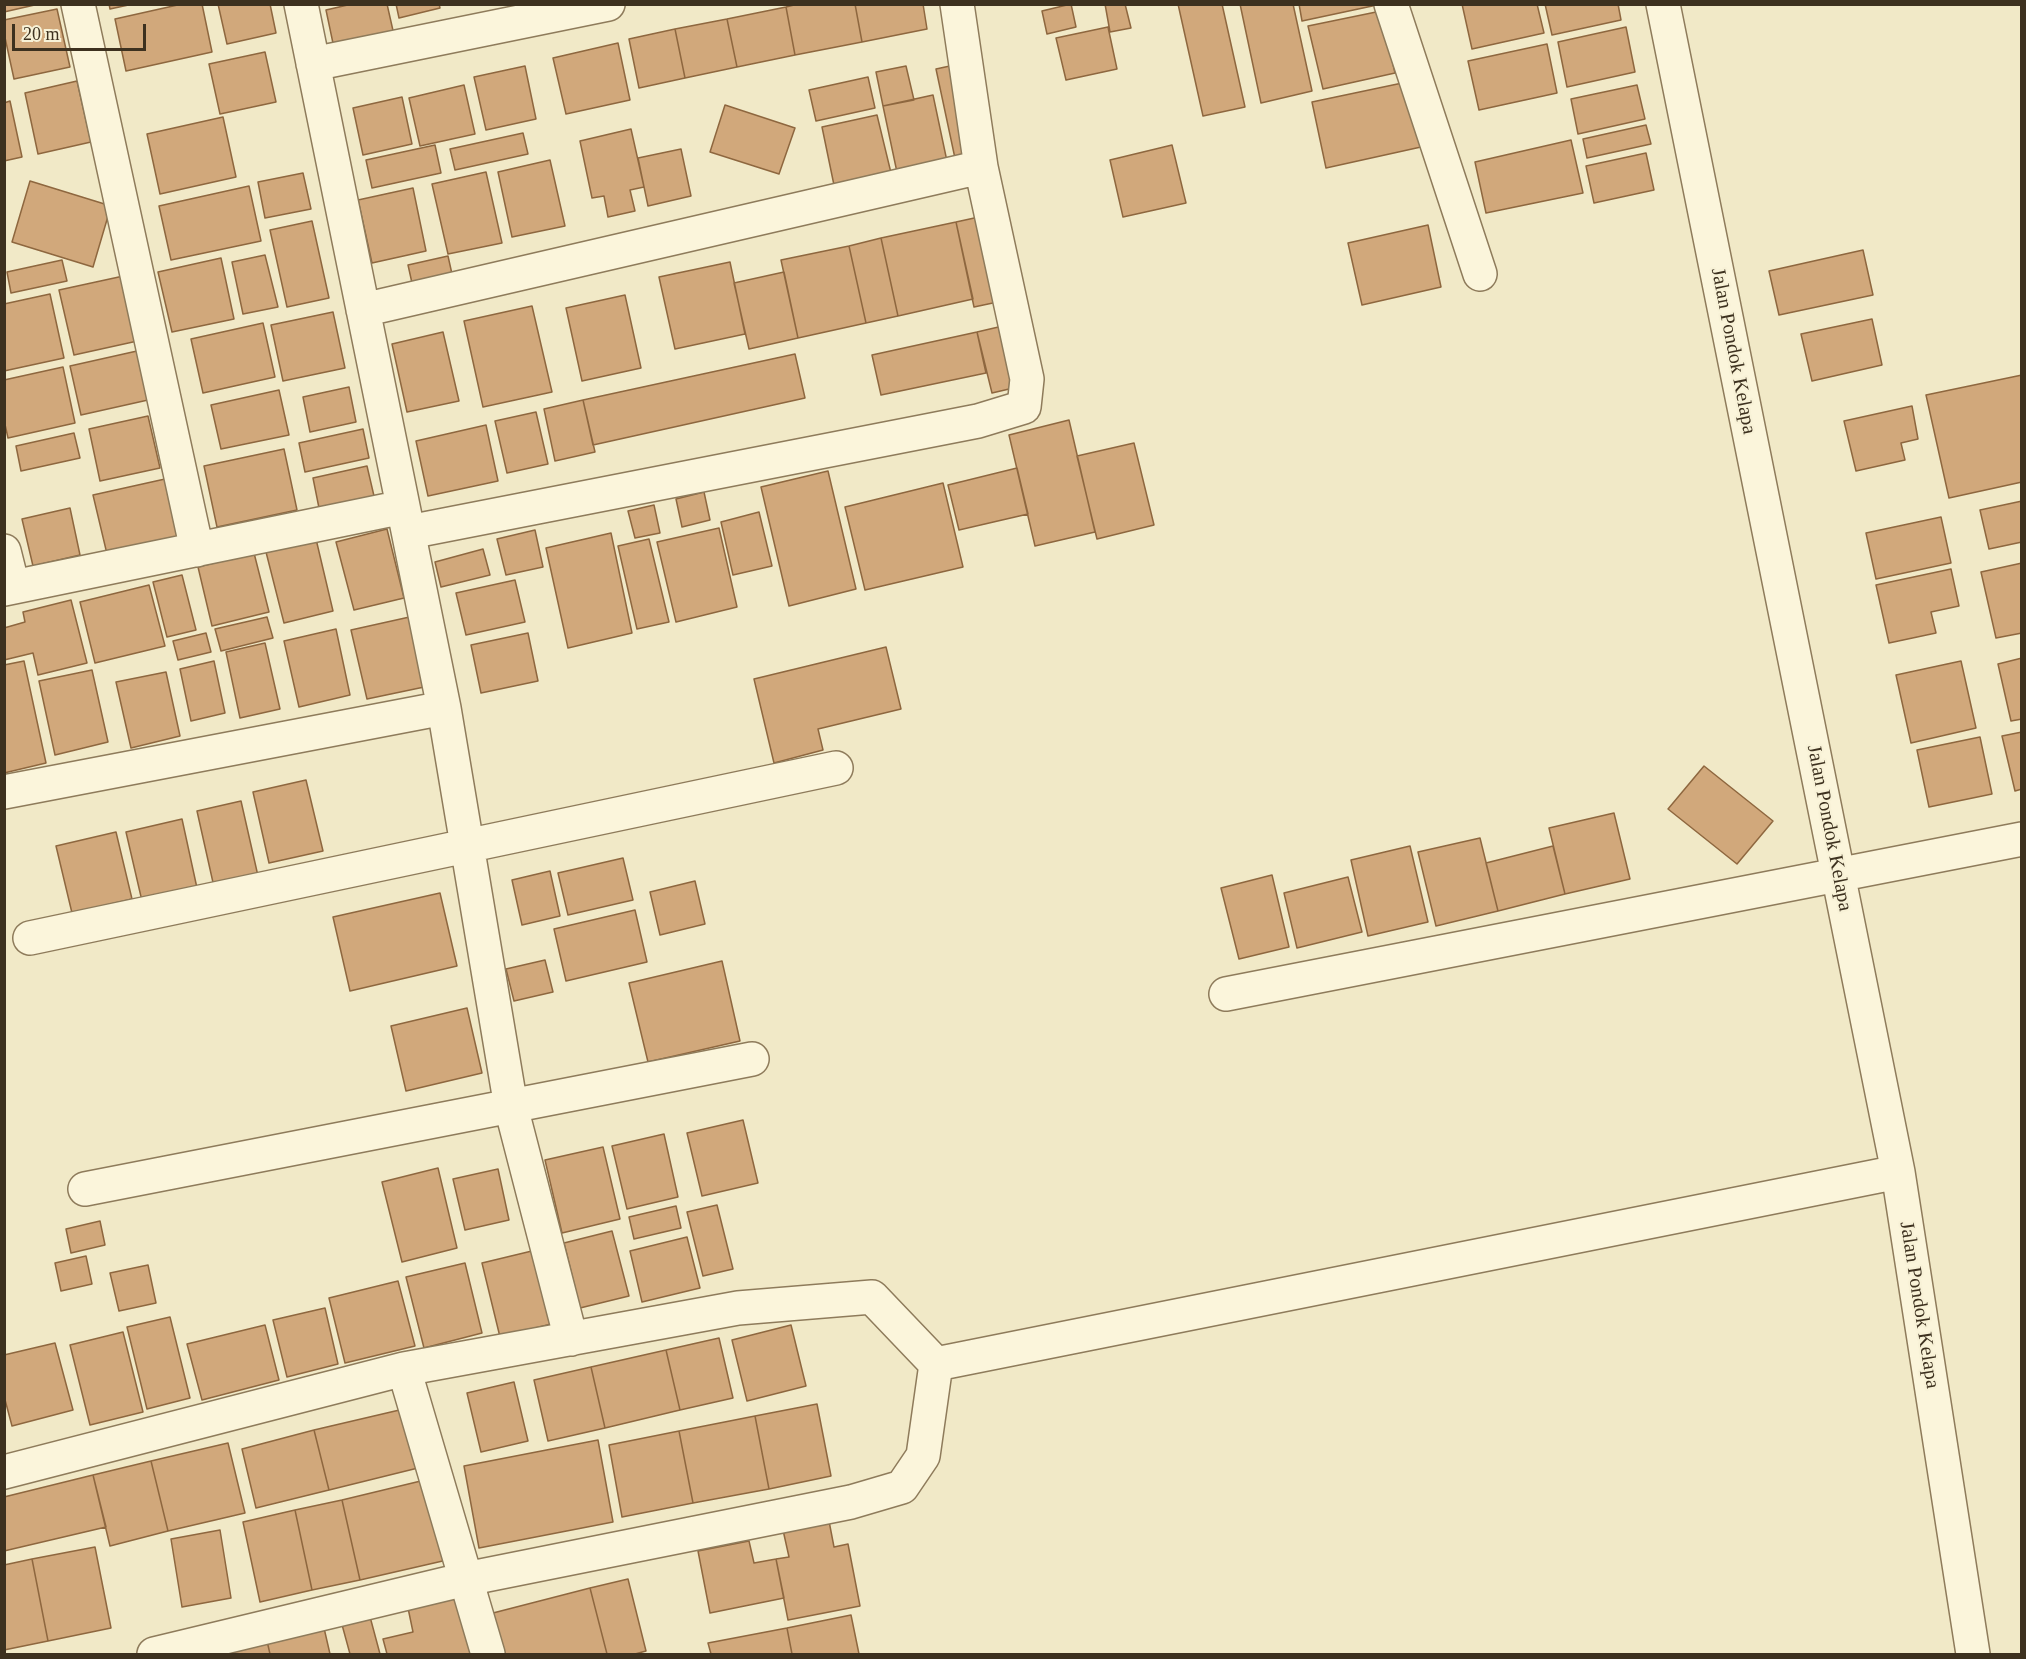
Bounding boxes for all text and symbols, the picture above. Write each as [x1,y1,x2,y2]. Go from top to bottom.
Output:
scale bar [15,12,148,50]
text: 20 m [23,24,60,44]
street label: Jalan Pondok Kelapa [1705,266,1761,436]
street label: Jalan Pondok Kelapa [1801,743,1857,913]
street label: Jalan Pondok Kelapa [1894,1220,1944,1390]

